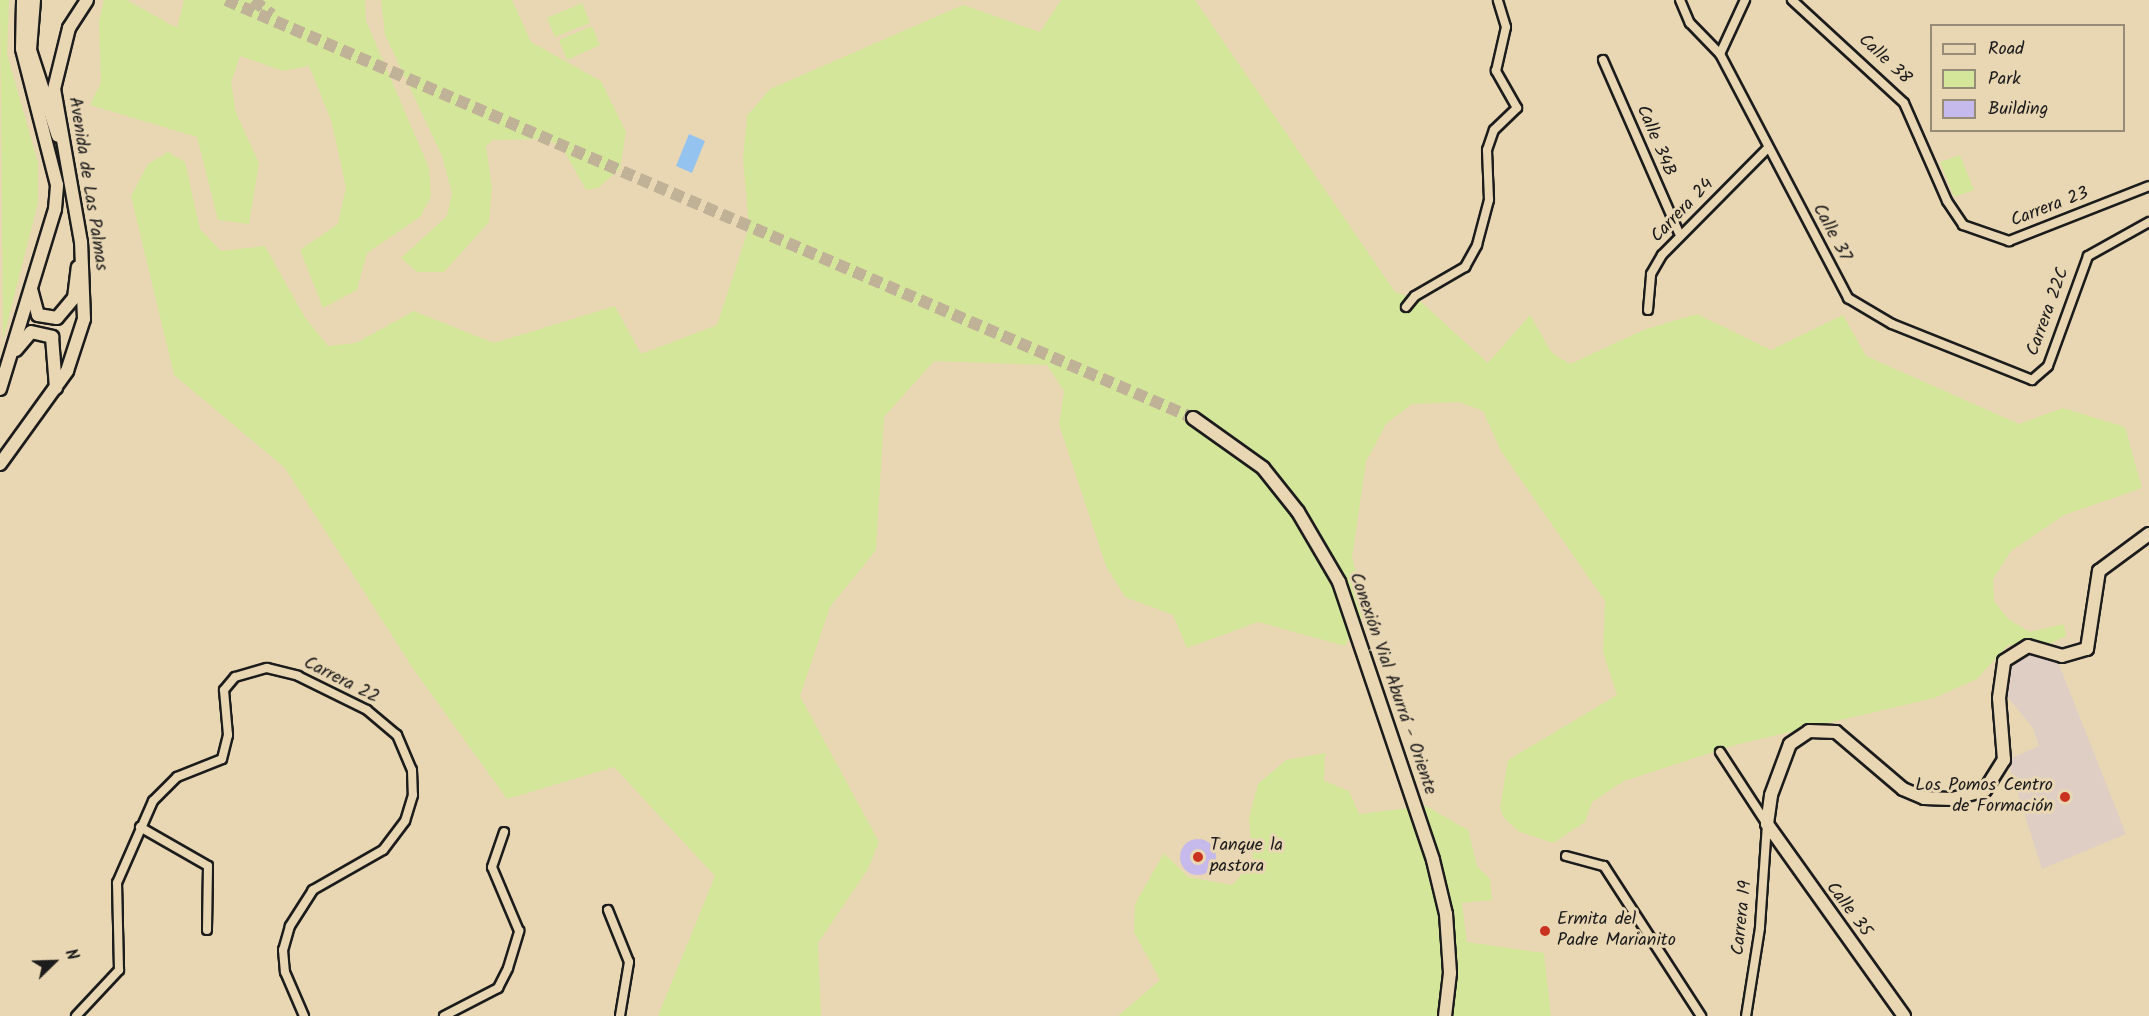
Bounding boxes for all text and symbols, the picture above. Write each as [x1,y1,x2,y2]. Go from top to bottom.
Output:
legend [1930,24,2125,132]
street label: Calle 38 [1853,30,1915,90]
text: Road [1988,35,2024,64]
text: Park [1988,65,2021,94]
text: Building [1988,95,2048,124]
street label: Avenida de Las Palmas [63,96,111,272]
street label: Calle 34B [1630,102,1680,180]
street label: Carrera 24 [1647,174,1719,248]
street label: Carrera 23 [2008,183,2092,233]
street label: Calle 37 [1807,201,1855,265]
street label: Carrera 22C [2023,265,2075,359]
street label: Conexión Vial Aburrá - Oriente [1344,570,1440,798]
street label: Carrera 22 [300,653,382,709]
place label: Los Pomos Centro de Formación [1915,776,2053,818]
marker: Los Pomos Centro de Formación [2058,790,2072,804]
place label: Tanque la pastora [1210,836,1283,878]
marker: Tanque la pastora [1191,850,1205,864]
street label: Calle 35 [1820,878,1876,942]
street label: Carrera 19 [1728,879,1758,957]
place label: Ermita del Padre Marianito [1557,910,1676,952]
marker: Ermita del Padre Marianito [1538,924,1552,938]
north arrow [24,932,84,992]
text: N [58,945,85,964]

